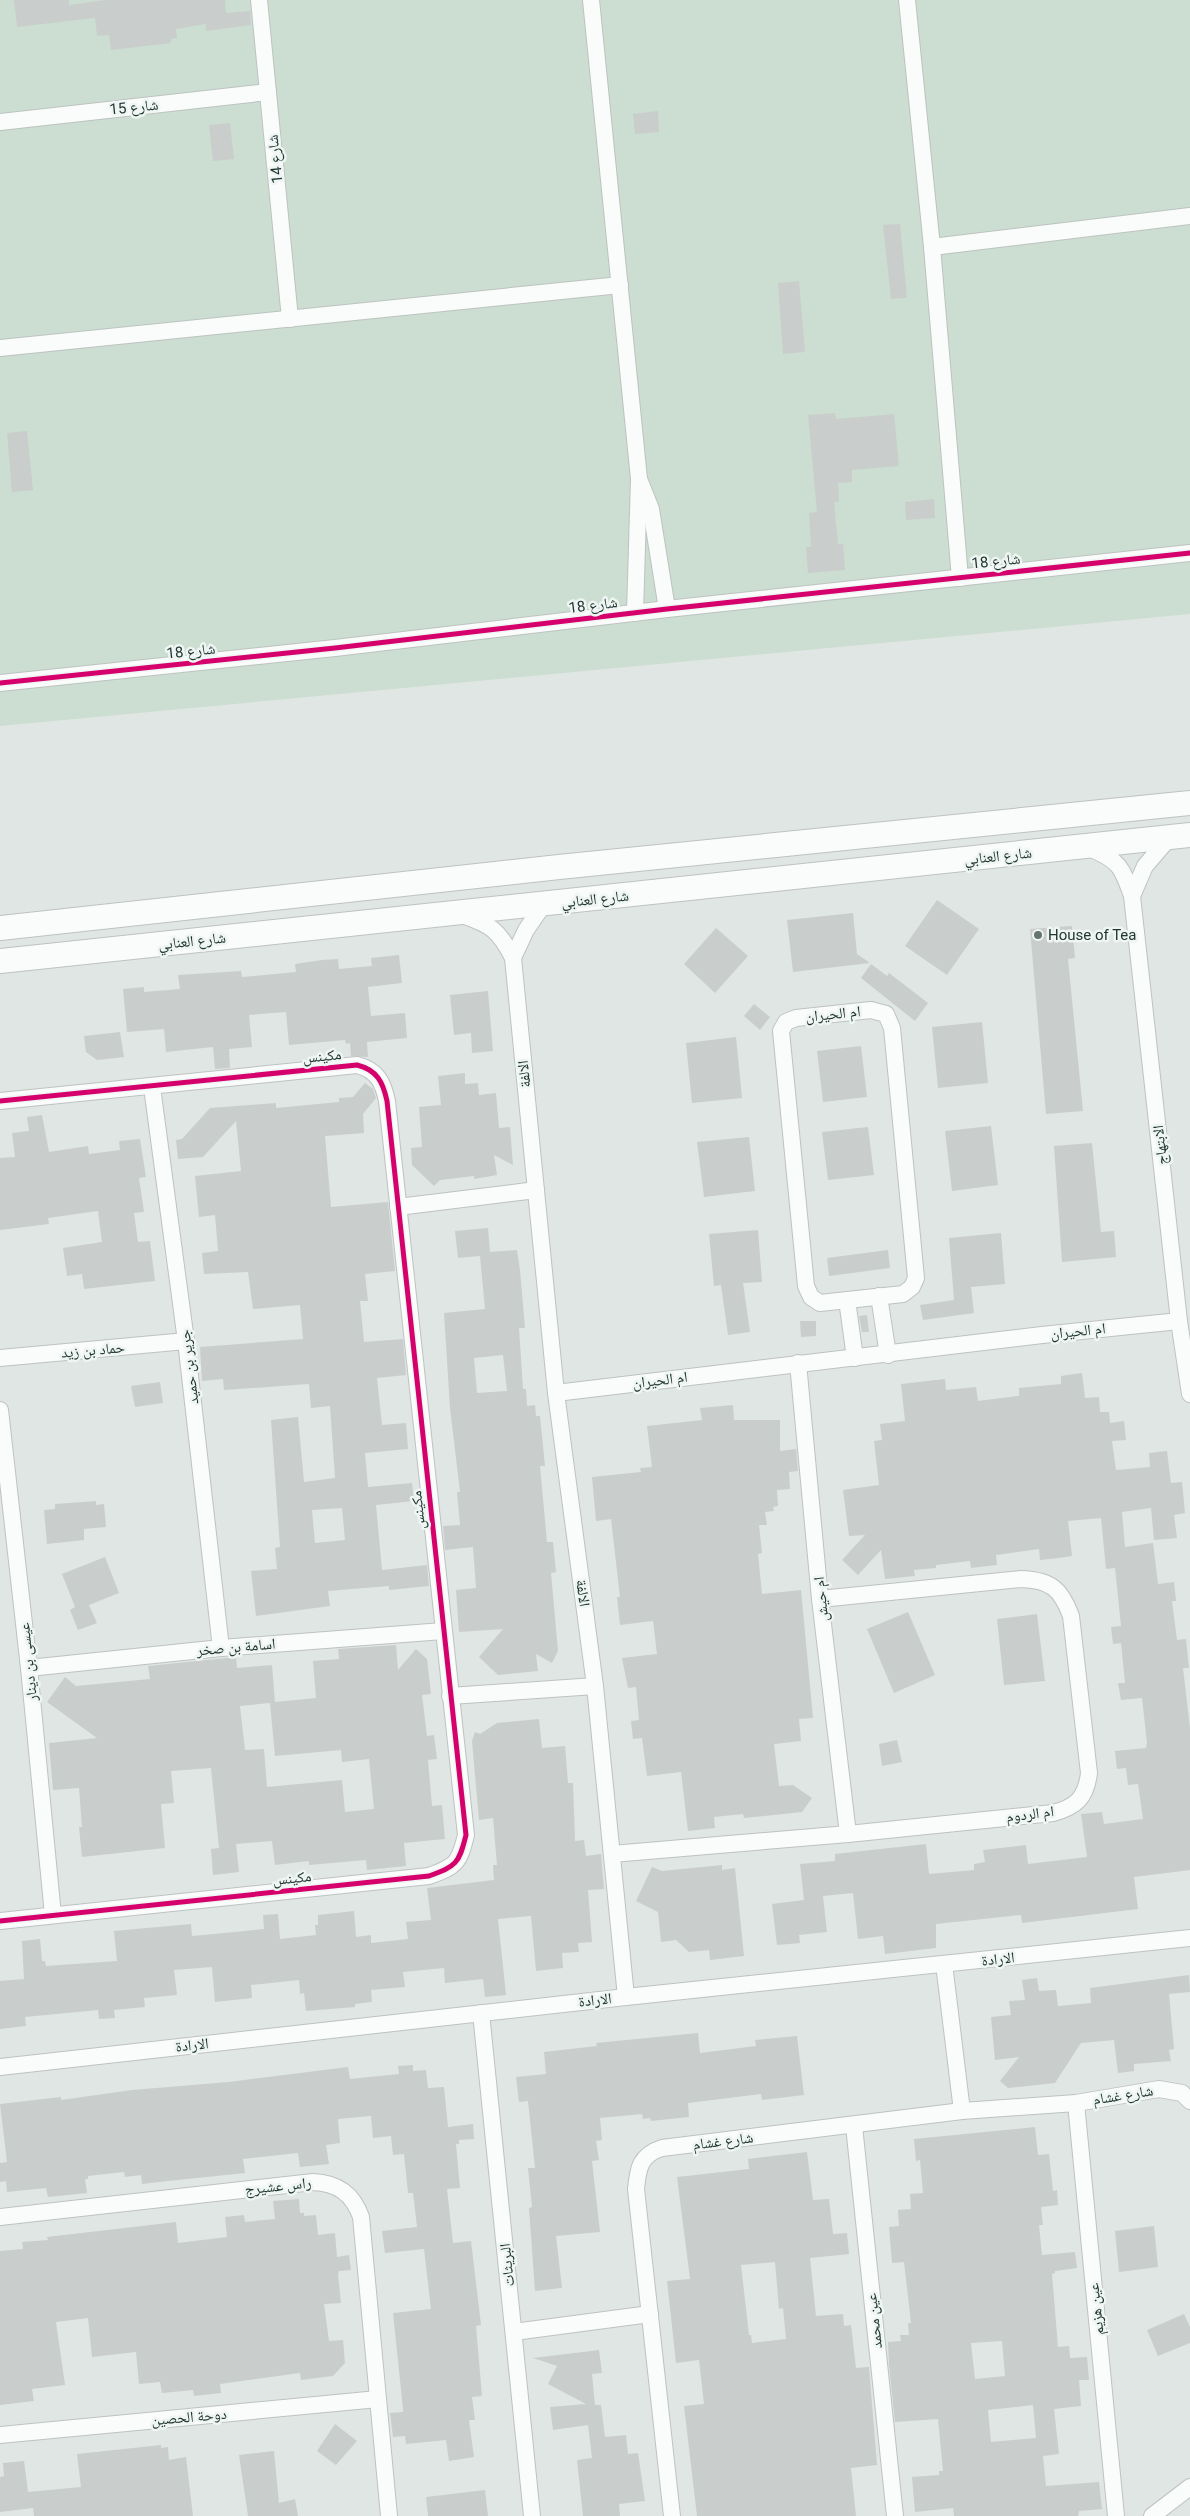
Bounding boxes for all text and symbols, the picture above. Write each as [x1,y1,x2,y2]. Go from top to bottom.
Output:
street label: شارع 15 [109,95,160,120]
street label: شارع 14 [263,133,288,184]
street label: شارع 18 [971,549,1022,574]
street label: شارع 18 [568,593,619,618]
street label: شارع 18 [166,639,217,664]
street label: شارع العنابي [963,843,1033,871]
street label: شارع العنابي [560,886,630,914]
place label: House of Tea [1048,926,1136,944]
street label: شارع العنابي [157,928,227,956]
marker: House of Tea [1032,929,1044,941]
street label: ام الحيران [805,1002,861,1027]
street label: مكينس [302,1045,342,1068]
street label: الالفة [514,1060,534,1088]
street label: الابتهاج [1149,1124,1172,1166]
street label: ام الحيران [1050,1319,1106,1344]
street label: جرير بن حميد [175,1328,204,1406]
street label: حماد بن زيد [60,1338,126,1363]
street label: ام الحيران [632,1368,689,1393]
street label: مكينس [407,1490,430,1530]
street label: ام حيش [810,1576,833,1622]
street label: الالفة [572,1578,594,1608]
street label: عيسى بن دينار [15,1621,42,1703]
street label: اسامة بن صخر [195,1635,276,1660]
street label: ام الردوم [1005,1802,1055,1827]
street label: مكينس [272,1867,312,1890]
street label: الارادة [981,1948,1015,1970]
street label: الارادة [578,1989,612,2011]
street label: الارادة [175,2034,209,2056]
street label: شارع غشام [1092,2081,1155,2110]
street label: شارع غشام [692,2128,755,2155]
street label: راس عشيرج [244,2174,312,2199]
street label: البريثات [496,2243,518,2287]
street label: عين هزيم [1084,2282,1109,2336]
street label: عين محمد [862,2292,887,2350]
street label: دوحة الحصين [150,2405,228,2430]

